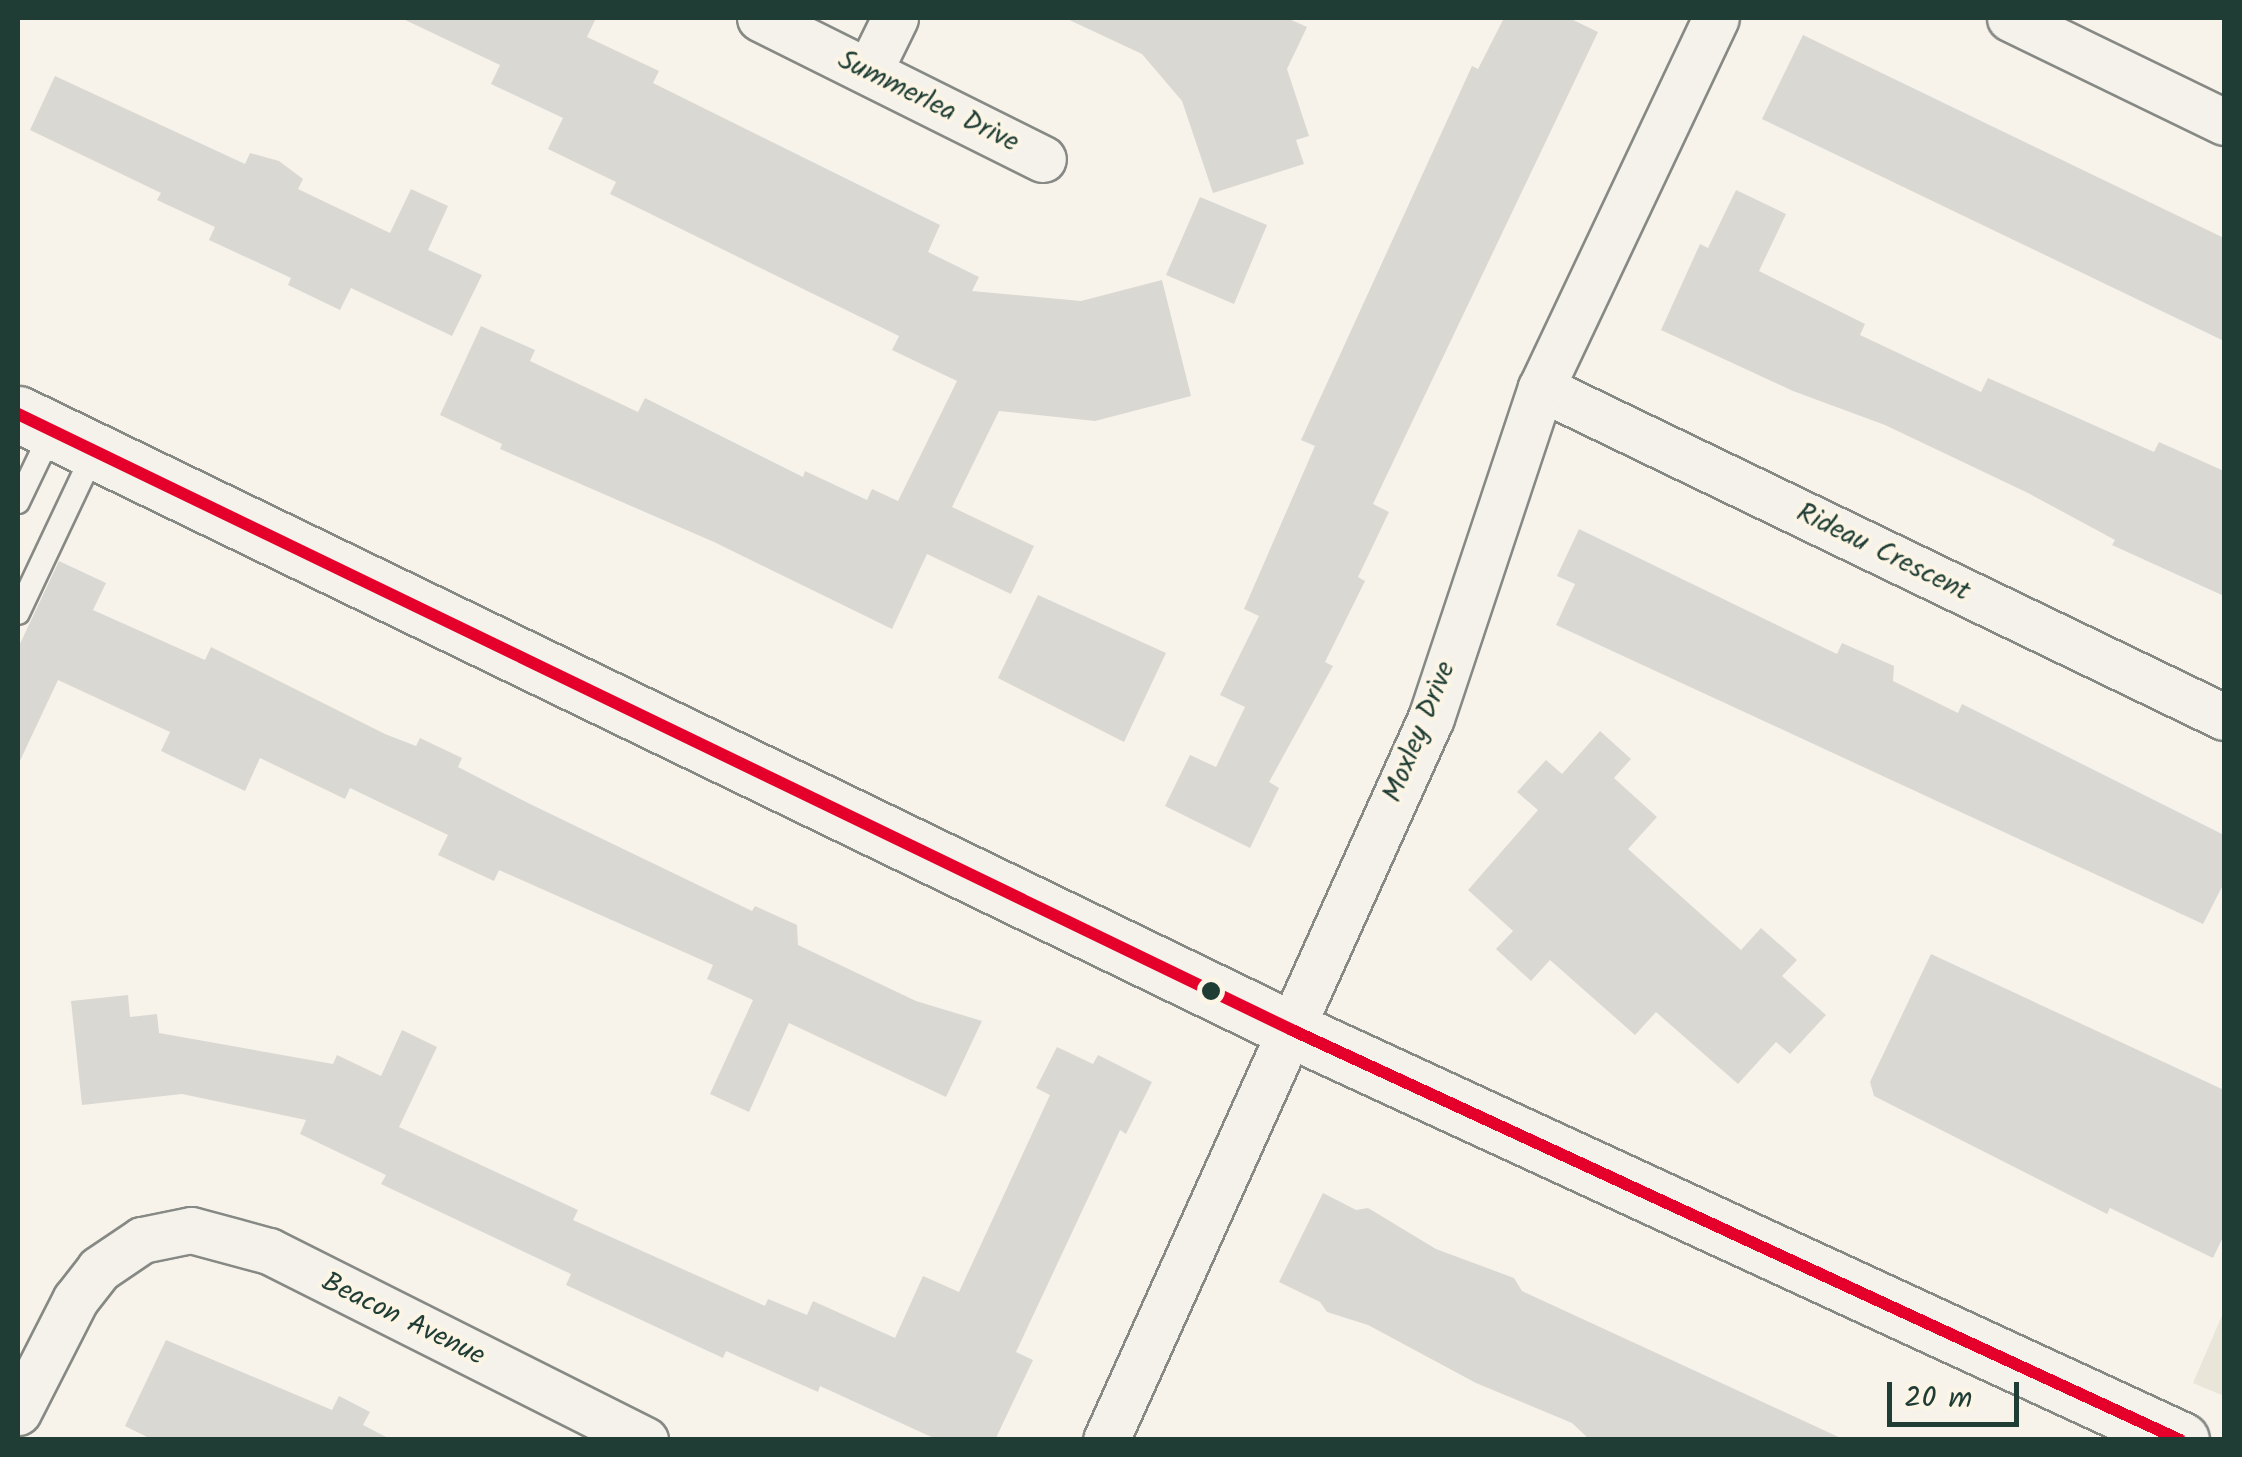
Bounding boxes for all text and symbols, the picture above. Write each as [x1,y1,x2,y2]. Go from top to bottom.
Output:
street label: Summerlea Drive [832,44,1024,160]
street label: Rideau Crescent [1791,497,1975,609]
street label: Moxley Drive [1377,657,1463,807]
unlabelled marker [1201,981,1221,1001]
street label: Beacon Avenue [316,1266,490,1374]
scale bar [1892,1362,2024,1424]
text: 20 m [1904,1375,1972,1423]

